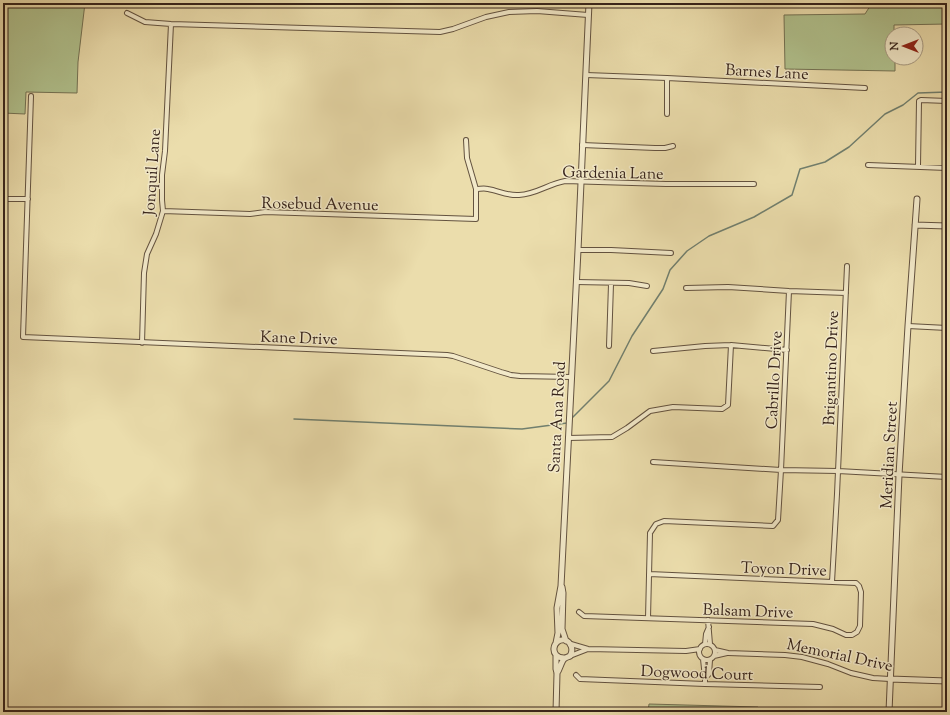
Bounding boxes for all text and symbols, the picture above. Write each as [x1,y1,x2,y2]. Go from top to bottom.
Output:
north arrow [884,26,924,66]
text: N [887,41,903,51]
street label: Barnes Lane [725,60,809,87]
street label: Jonquil Lane [139,128,168,217]
street label: Gardenia Lane [562,162,664,187]
street label: Rosebud Avenue [261,193,379,218]
street label: Brigantino Drive [819,310,846,426]
street label: Kane Drive [260,327,338,352]
street label: Cabrillo Drive [761,330,790,430]
street label: Santa Ana Road [544,361,573,473]
street label: Meridian Street [876,400,905,509]
street label: Toyon Drive [741,558,827,583]
street label: Balsam Drive [702,599,794,626]
street label: Memorial Drive [784,634,895,679]
street label: Dogwood Court [640,661,754,688]

